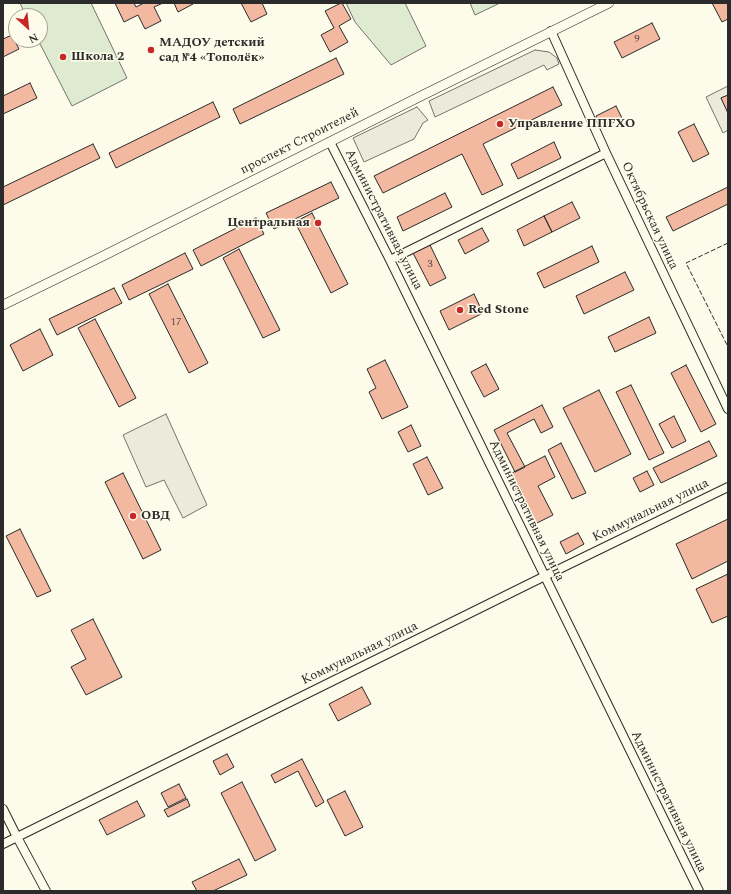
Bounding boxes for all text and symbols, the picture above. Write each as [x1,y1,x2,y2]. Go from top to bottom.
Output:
north arrow [8,8,48,48]
text: N [25,29,41,48]
house number: 9 [634,33,640,47]
place label: МАДОУ детский сад №4 «Тополёк» [159,35,265,66]
marker: МАДОУ детский сад №4 «Тополёк» [146,45,156,55]
place label: Школа 2 [71,49,124,65]
marker: Школа 2 [58,52,68,62]
street label: проспект Строителей [238,105,362,179]
place label: Управление ППГХО [508,116,635,132]
marker: Управление ППГХО [495,119,505,129]
street label: Административная улица [341,147,425,293]
street label: Октябрьская улица [617,160,681,272]
place label: Центральная [227,215,310,231]
marker: Центральная [313,218,323,228]
house number: 3 [427,258,433,272]
place label: Red Stone [468,302,529,318]
marker: Red Stone [455,305,465,315]
house number: 17 [171,316,181,330]
street label: Административная улица [485,438,567,584]
street label: Коммунальная улица [590,476,712,546]
place label: ОВД [141,508,170,524]
marker: ОВД [128,511,138,521]
street label: Коммунальная улица [299,619,421,689]
street label: Административная улица [627,729,709,875]

